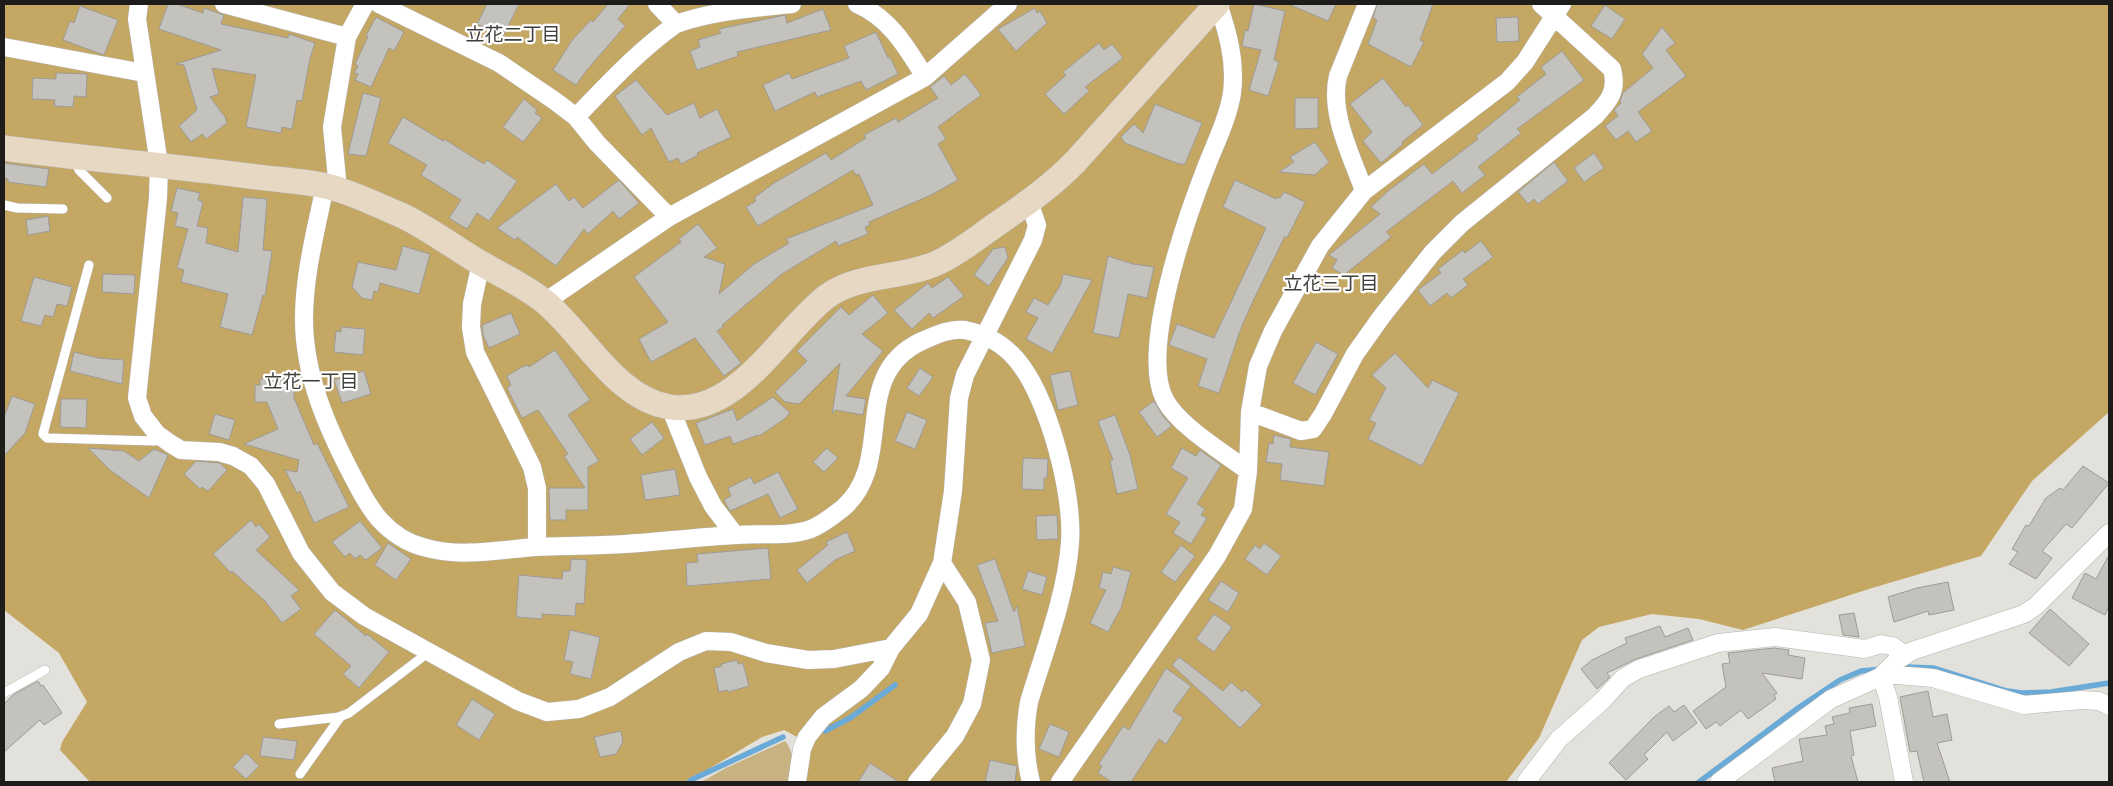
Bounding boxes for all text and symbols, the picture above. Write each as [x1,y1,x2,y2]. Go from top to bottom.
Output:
district label: 立花二丁目 [465,22,561,46]
district label: 立花三丁目 [1283,271,1379,295]
district label: 立花一丁目 [263,369,359,393]

